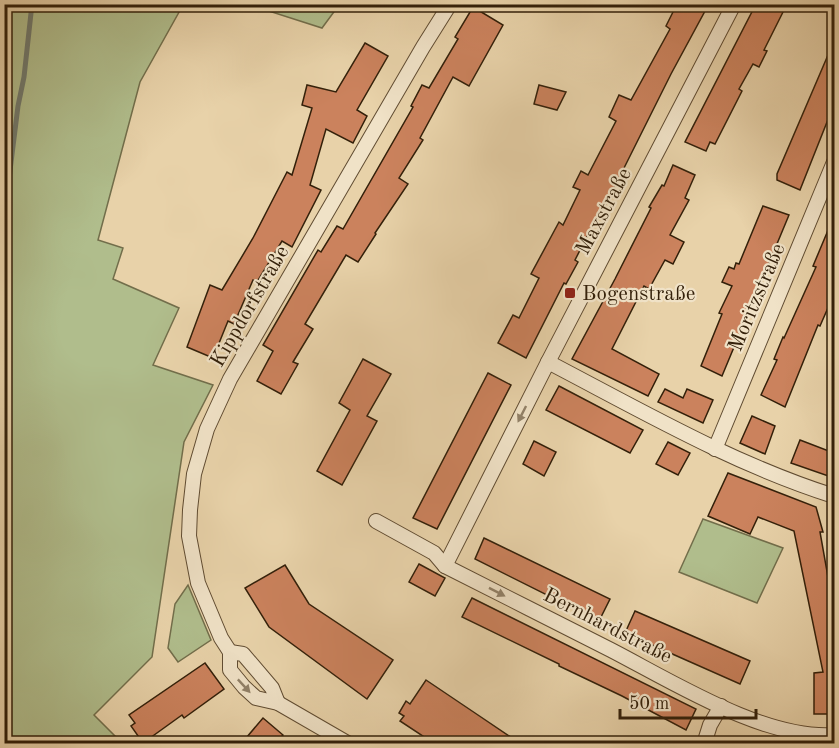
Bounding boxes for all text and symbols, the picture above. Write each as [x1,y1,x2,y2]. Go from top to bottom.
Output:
street label: Maxstraße [573,165,636,259]
street label: Moritzstraße [725,241,790,355]
street label: Kippdorfstraße [207,242,293,371]
place label: Bogenstraße [582,284,695,305]
marker: Bogenstraße [563,286,577,300]
one-way arrow [517,406,526,423]
street label: Bernhardstraße [539,585,675,668]
one-way arrow [488,587,506,597]
one-way arrow [237,678,250,693]
scale bar [620,682,756,720]
text: 50 m [629,695,669,713]

